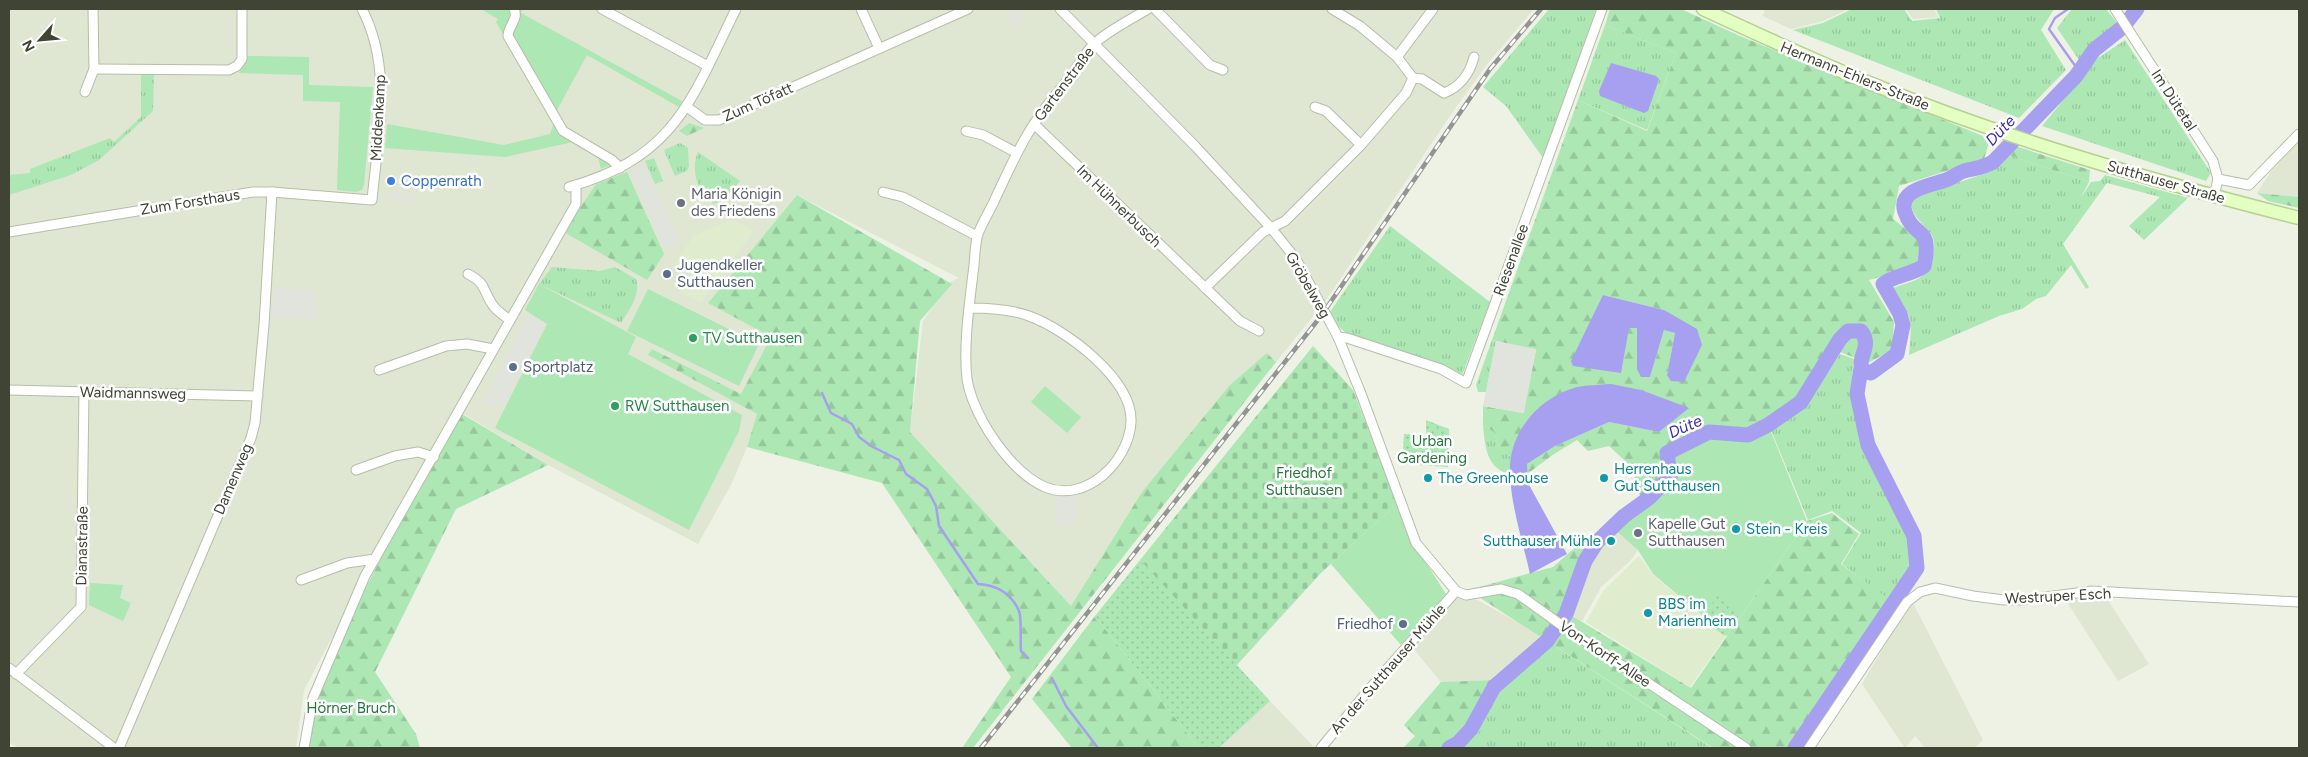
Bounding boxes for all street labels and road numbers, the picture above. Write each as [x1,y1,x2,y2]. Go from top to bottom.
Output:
street label: Hermann-Ehlers-Straße [1778,38,1932,114]
street label: Gartenstraße [1030,43,1098,125]
street label: Im Dütetal [2147,66,2201,134]
street label: Middenkamp [367,74,389,162]
street label: Zum Töfatt [720,78,796,125]
street label: Sutthauser Straße [2105,157,2227,207]
street label: Im Hühnerbusch [1073,161,1165,251]
street label: Zum Forsthaus [139,185,241,219]
street label: Riesenallee [1490,222,1532,298]
street label: Gröbelweg [1282,248,1334,322]
street label: Waidmannsweg [80,383,186,403]
street label: Damenweg [210,441,256,517]
street label: Dianastraße [72,506,92,586]
street label: Westruper Esch [2004,584,2112,608]
street label: An der Sutthauser Mühle [1327,600,1449,738]
street label: Von-Korff-Allee [1556,617,1654,691]

